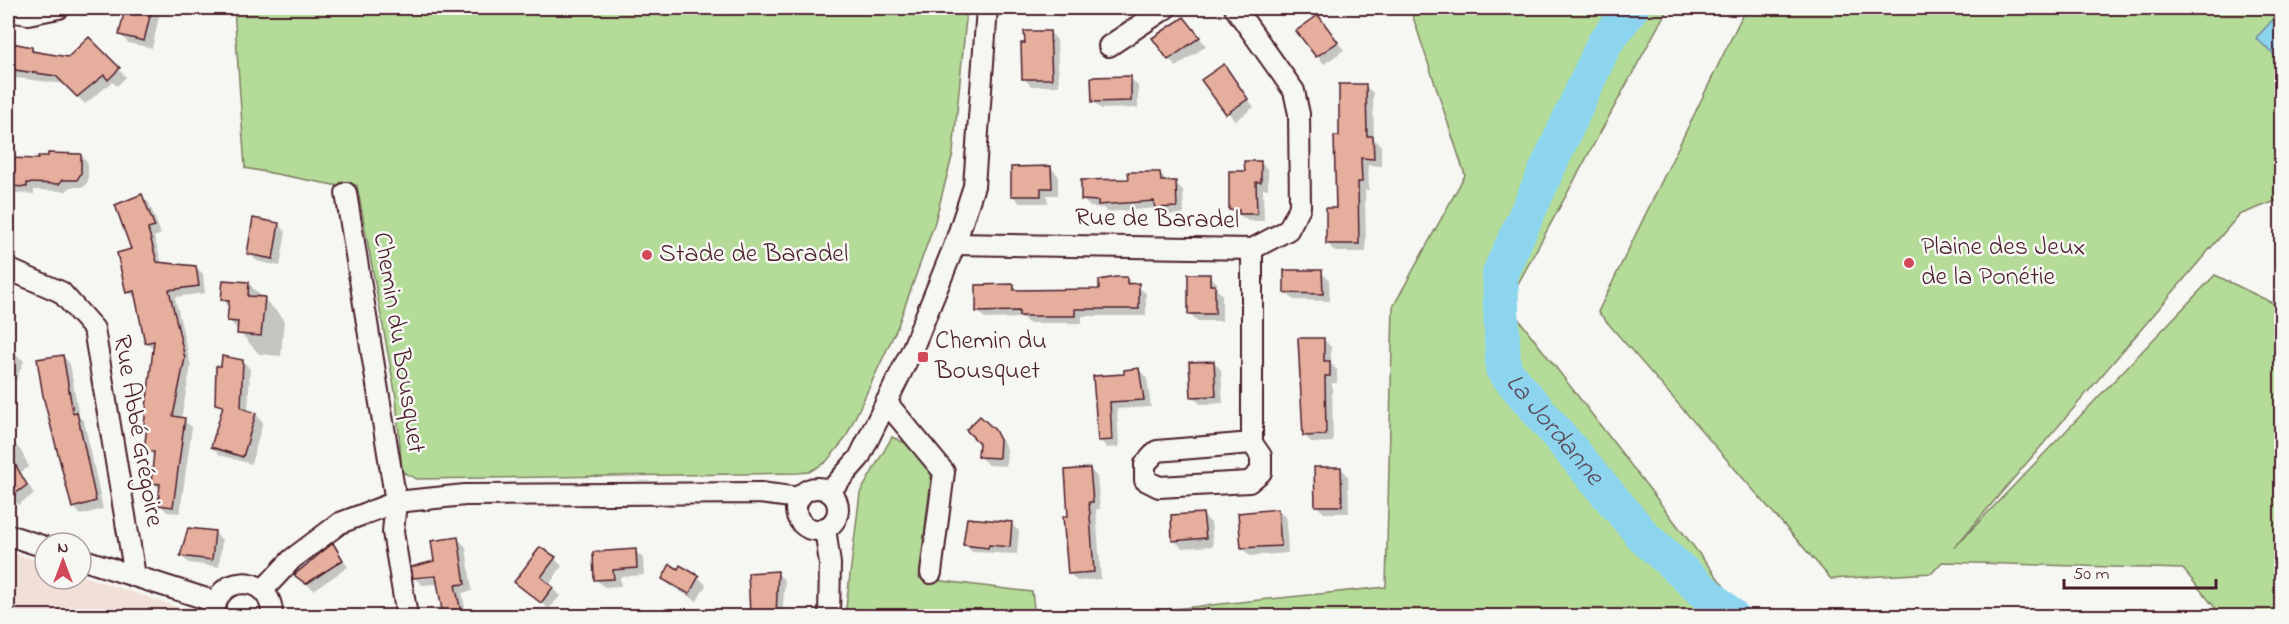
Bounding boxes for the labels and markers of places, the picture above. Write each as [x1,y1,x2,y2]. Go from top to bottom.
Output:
place label: Plaine des Jeux de la Ponétie [1921,229,2085,297]
place label: Stade de Baradel [659,236,848,274]
marker: Stade de Baradel [640,248,654,262]
marker: Plaine des Jeux de la Ponétie [1902,256,1916,270]
place label: Chemin du Bousquet [934,323,1047,391]
marker: Chemin du Bousquet [916,350,930,364]

